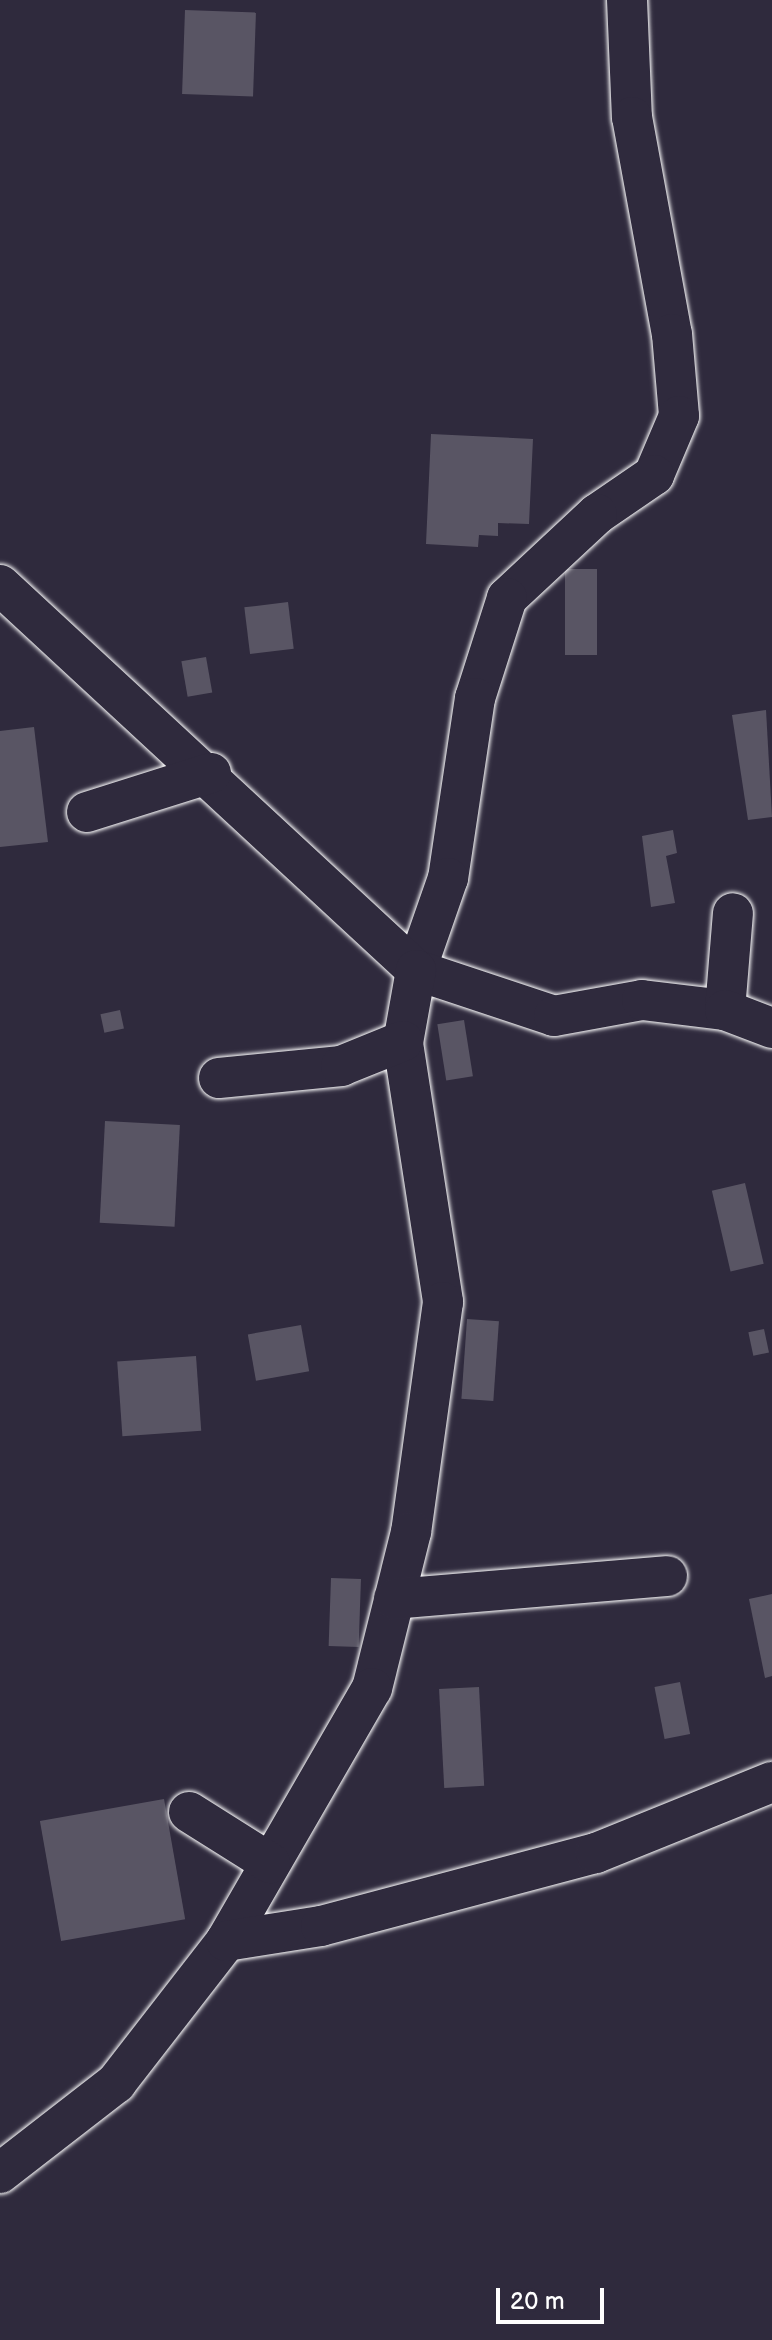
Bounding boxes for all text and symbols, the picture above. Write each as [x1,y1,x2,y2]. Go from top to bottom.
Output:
scale bar [500,2272,608,2322]
text: 20 m [510,2287,565,2316]

